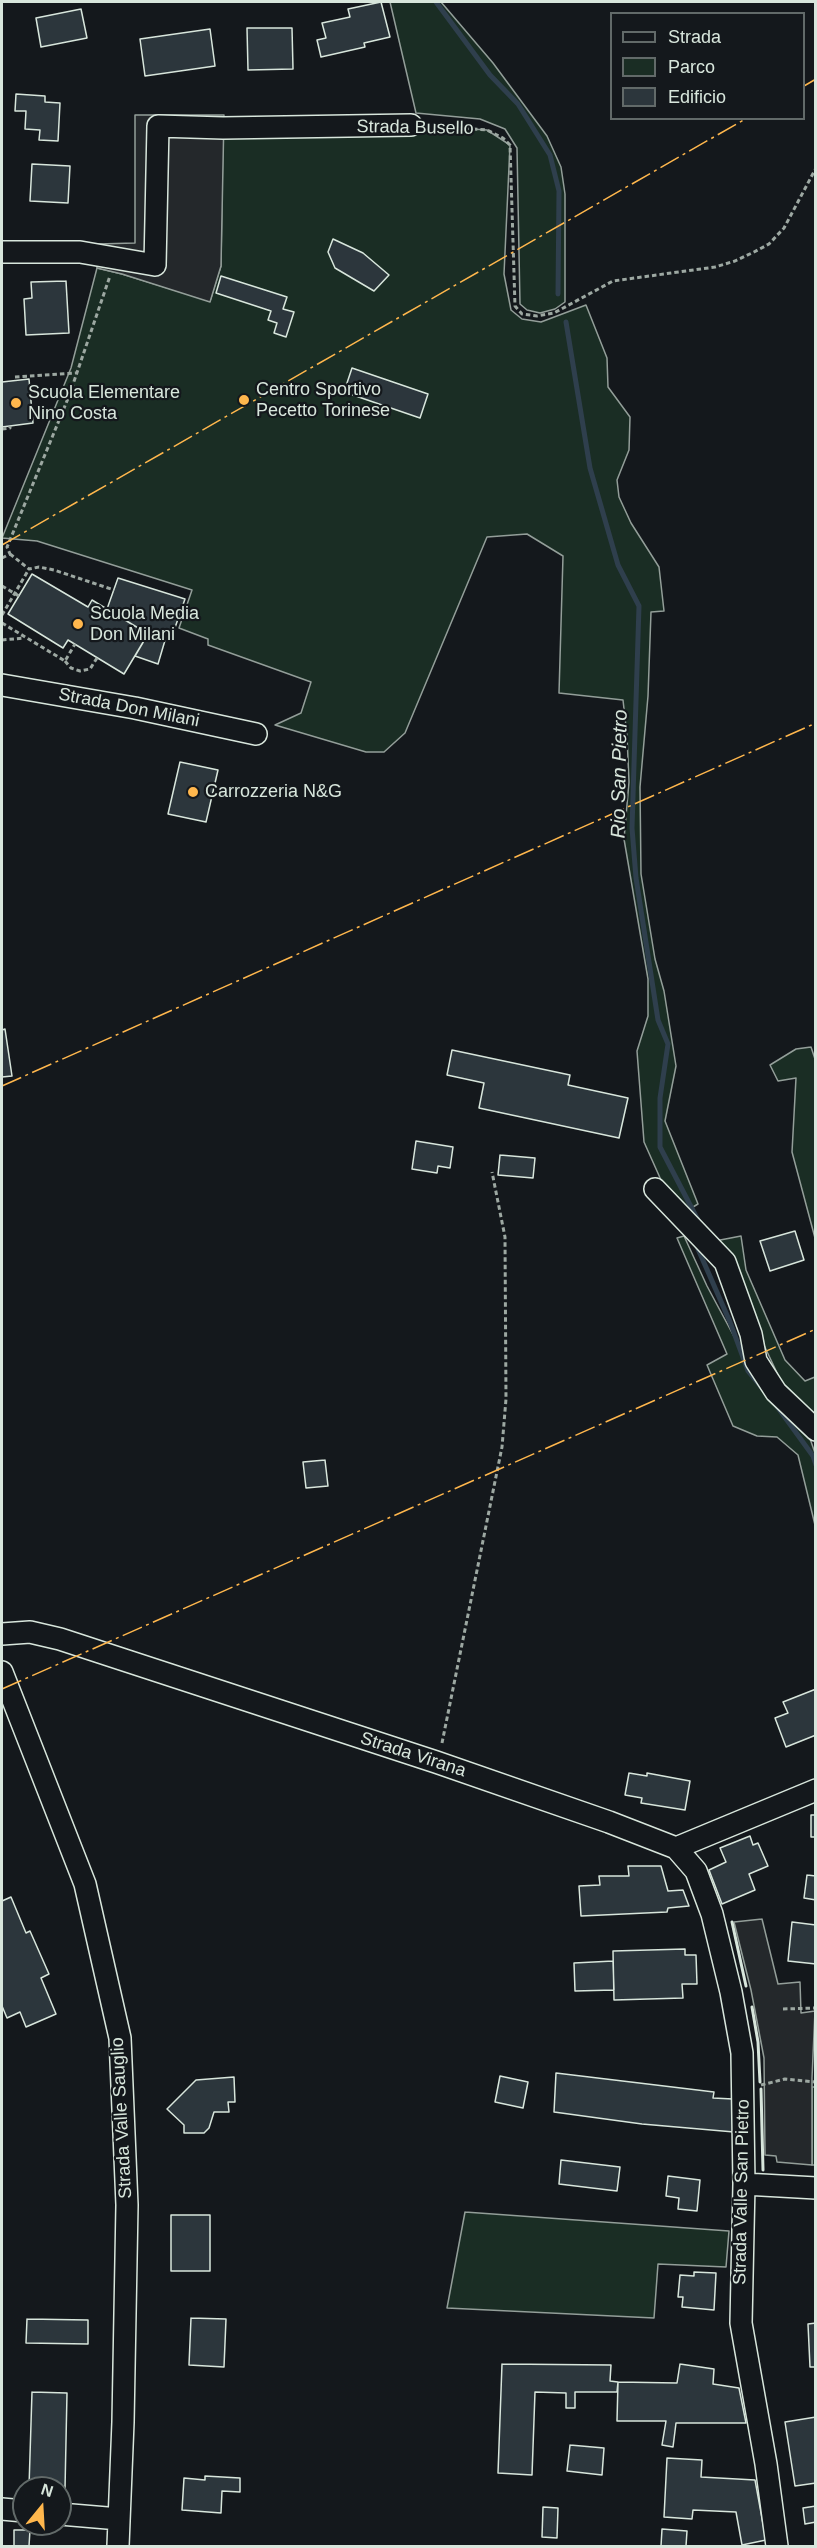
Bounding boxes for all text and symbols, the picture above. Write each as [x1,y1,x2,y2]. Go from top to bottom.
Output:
legend [610,12,805,120]
text: Strada [668,27,721,47]
text: Parco [668,57,715,77]
text: Edificio [668,87,726,107]
street label: Strada Busello [356,116,474,140]
place label: Centro Sportivo Pecetto Torinese [256,379,390,422]
place label: Scuola Elementare Nino Costa [28,382,180,424]
marker: Centro Sportivo Pecetto Torinese [237,393,251,407]
marker: Scuola Elementare Nino Costa [9,396,23,410]
place label: Scuola Media Don Milani [90,603,199,646]
marker: Scuola Media Don Milani [71,617,85,631]
street label: Strada Don Milani [57,684,201,732]
water label: Rio San Pietro [607,709,633,839]
place label: Carrozzeria N&G [205,781,342,803]
marker: Carrozzeria N&G [186,785,200,799]
street label: Strada Virana [357,1728,469,1782]
street label: Strada Valle Sauglio [107,2037,137,2199]
street label: Strada Valle San Pietro [730,2099,754,2285]
north arrow [12,2476,72,2536]
text: N [39,2480,55,2500]

